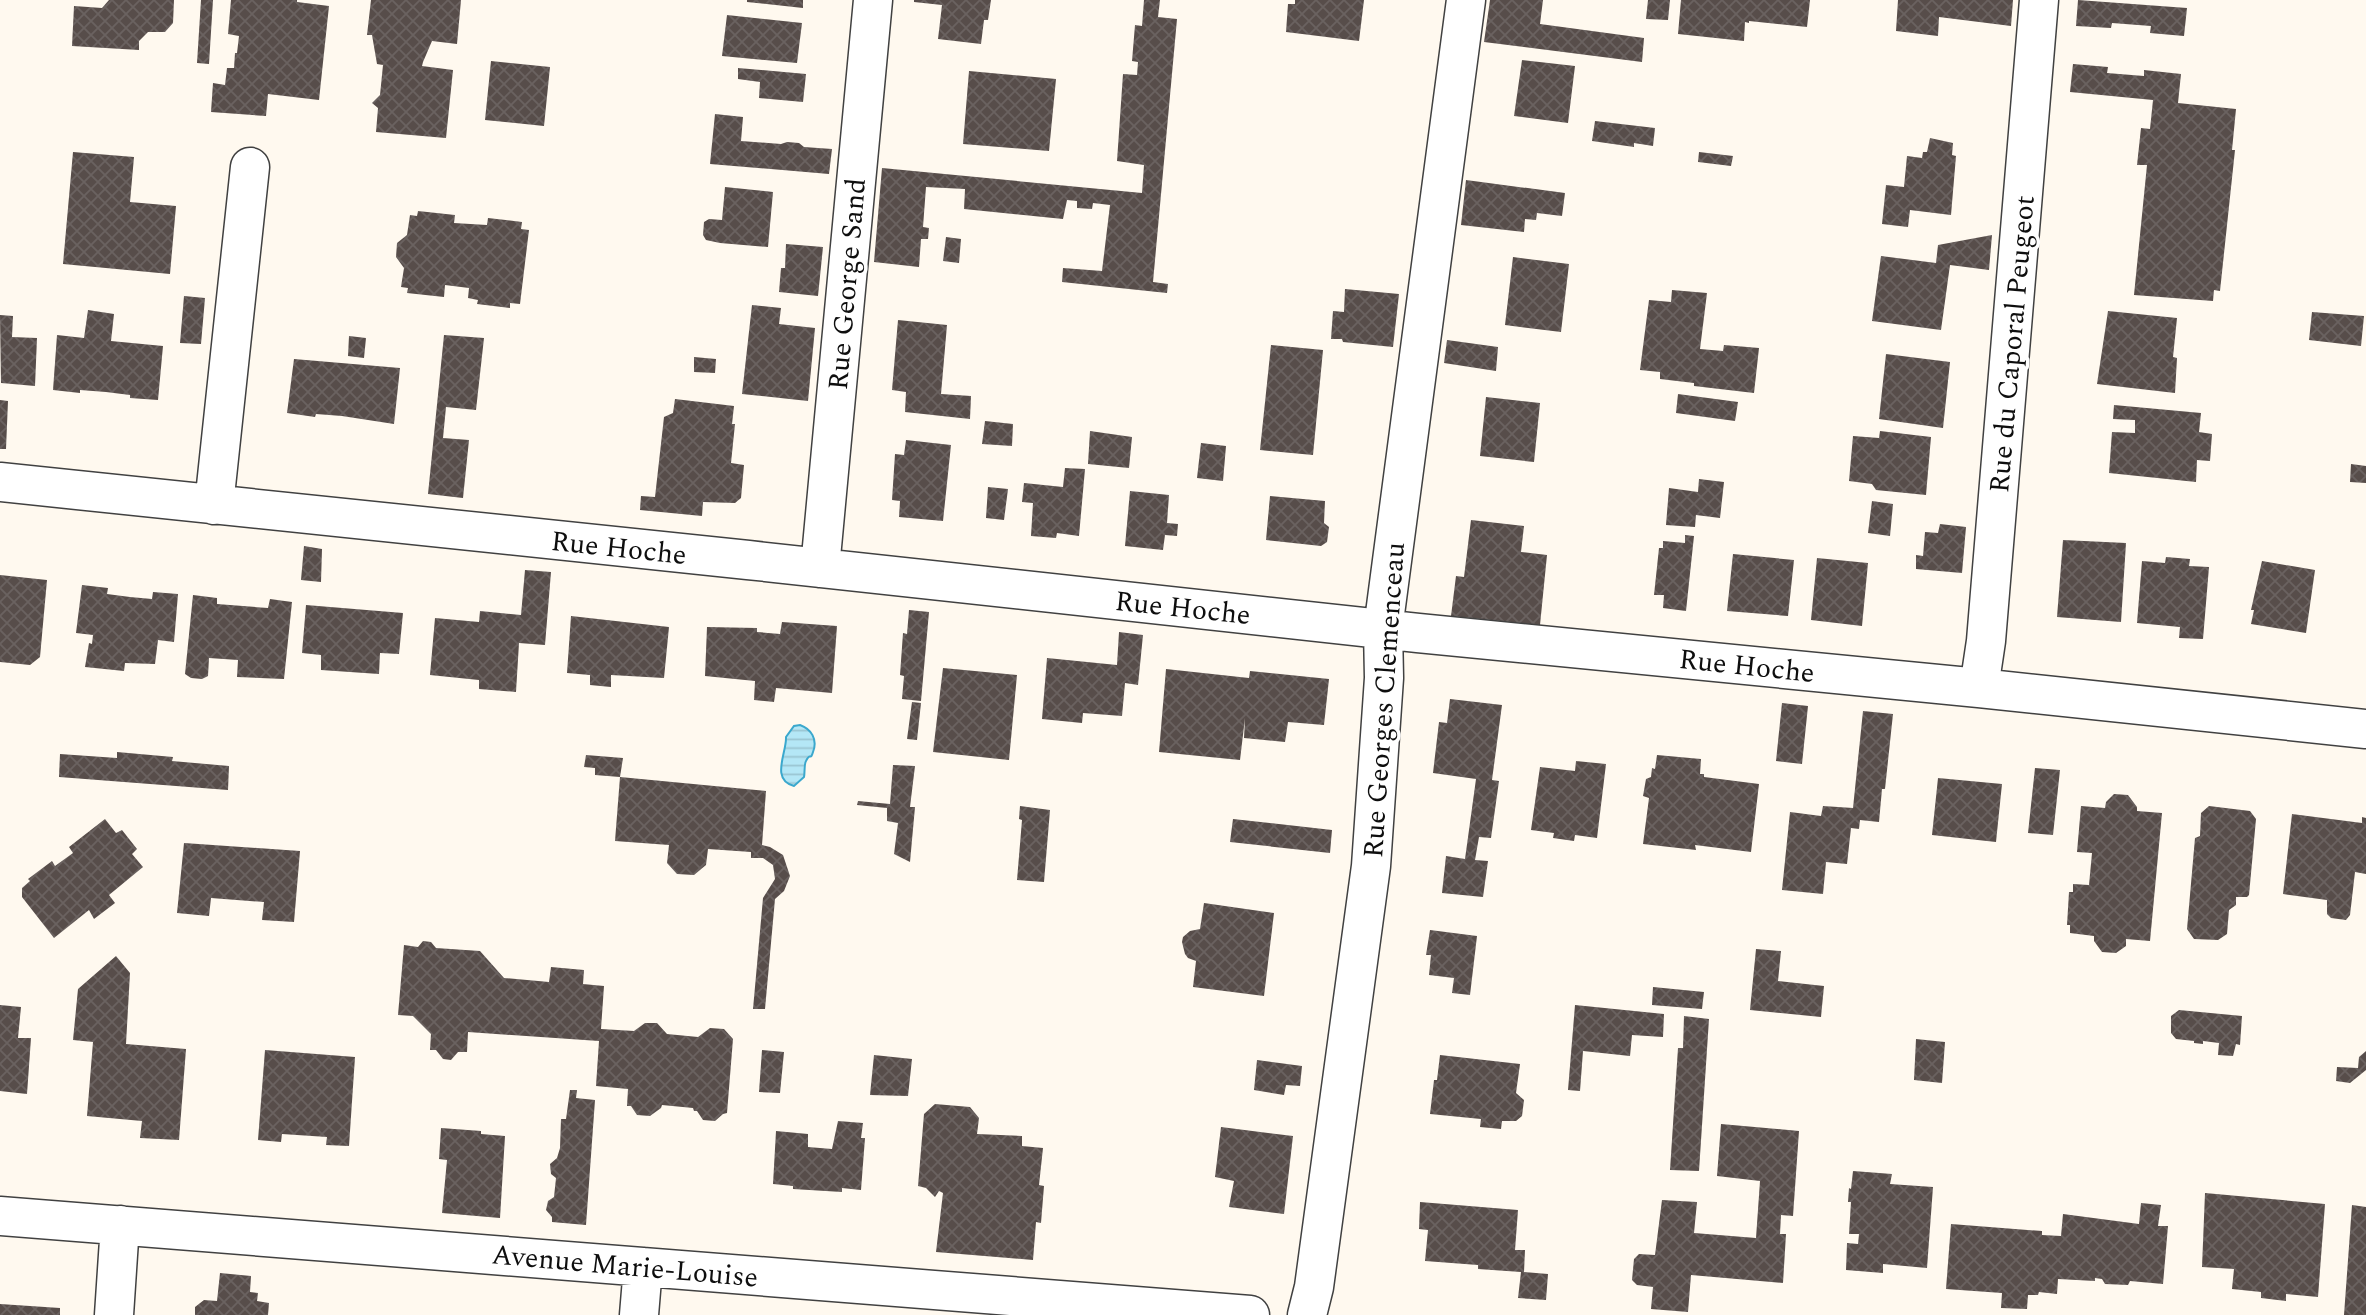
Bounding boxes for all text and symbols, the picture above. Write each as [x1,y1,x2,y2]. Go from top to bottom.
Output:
street label: Rue George Sand [817,176,878,392]
street label: Rue du Caporal Peugeot [1978,193,2047,495]
street label: Rue Hoche [549,520,689,577]
street label: Rue Georges Clemenceau [1352,541,1417,859]
street label: Rue Hoche [1113,580,1253,637]
street label: Rue Hoche [1677,638,1817,695]
street label: Avenue Marie-Louise [490,1233,760,1300]

